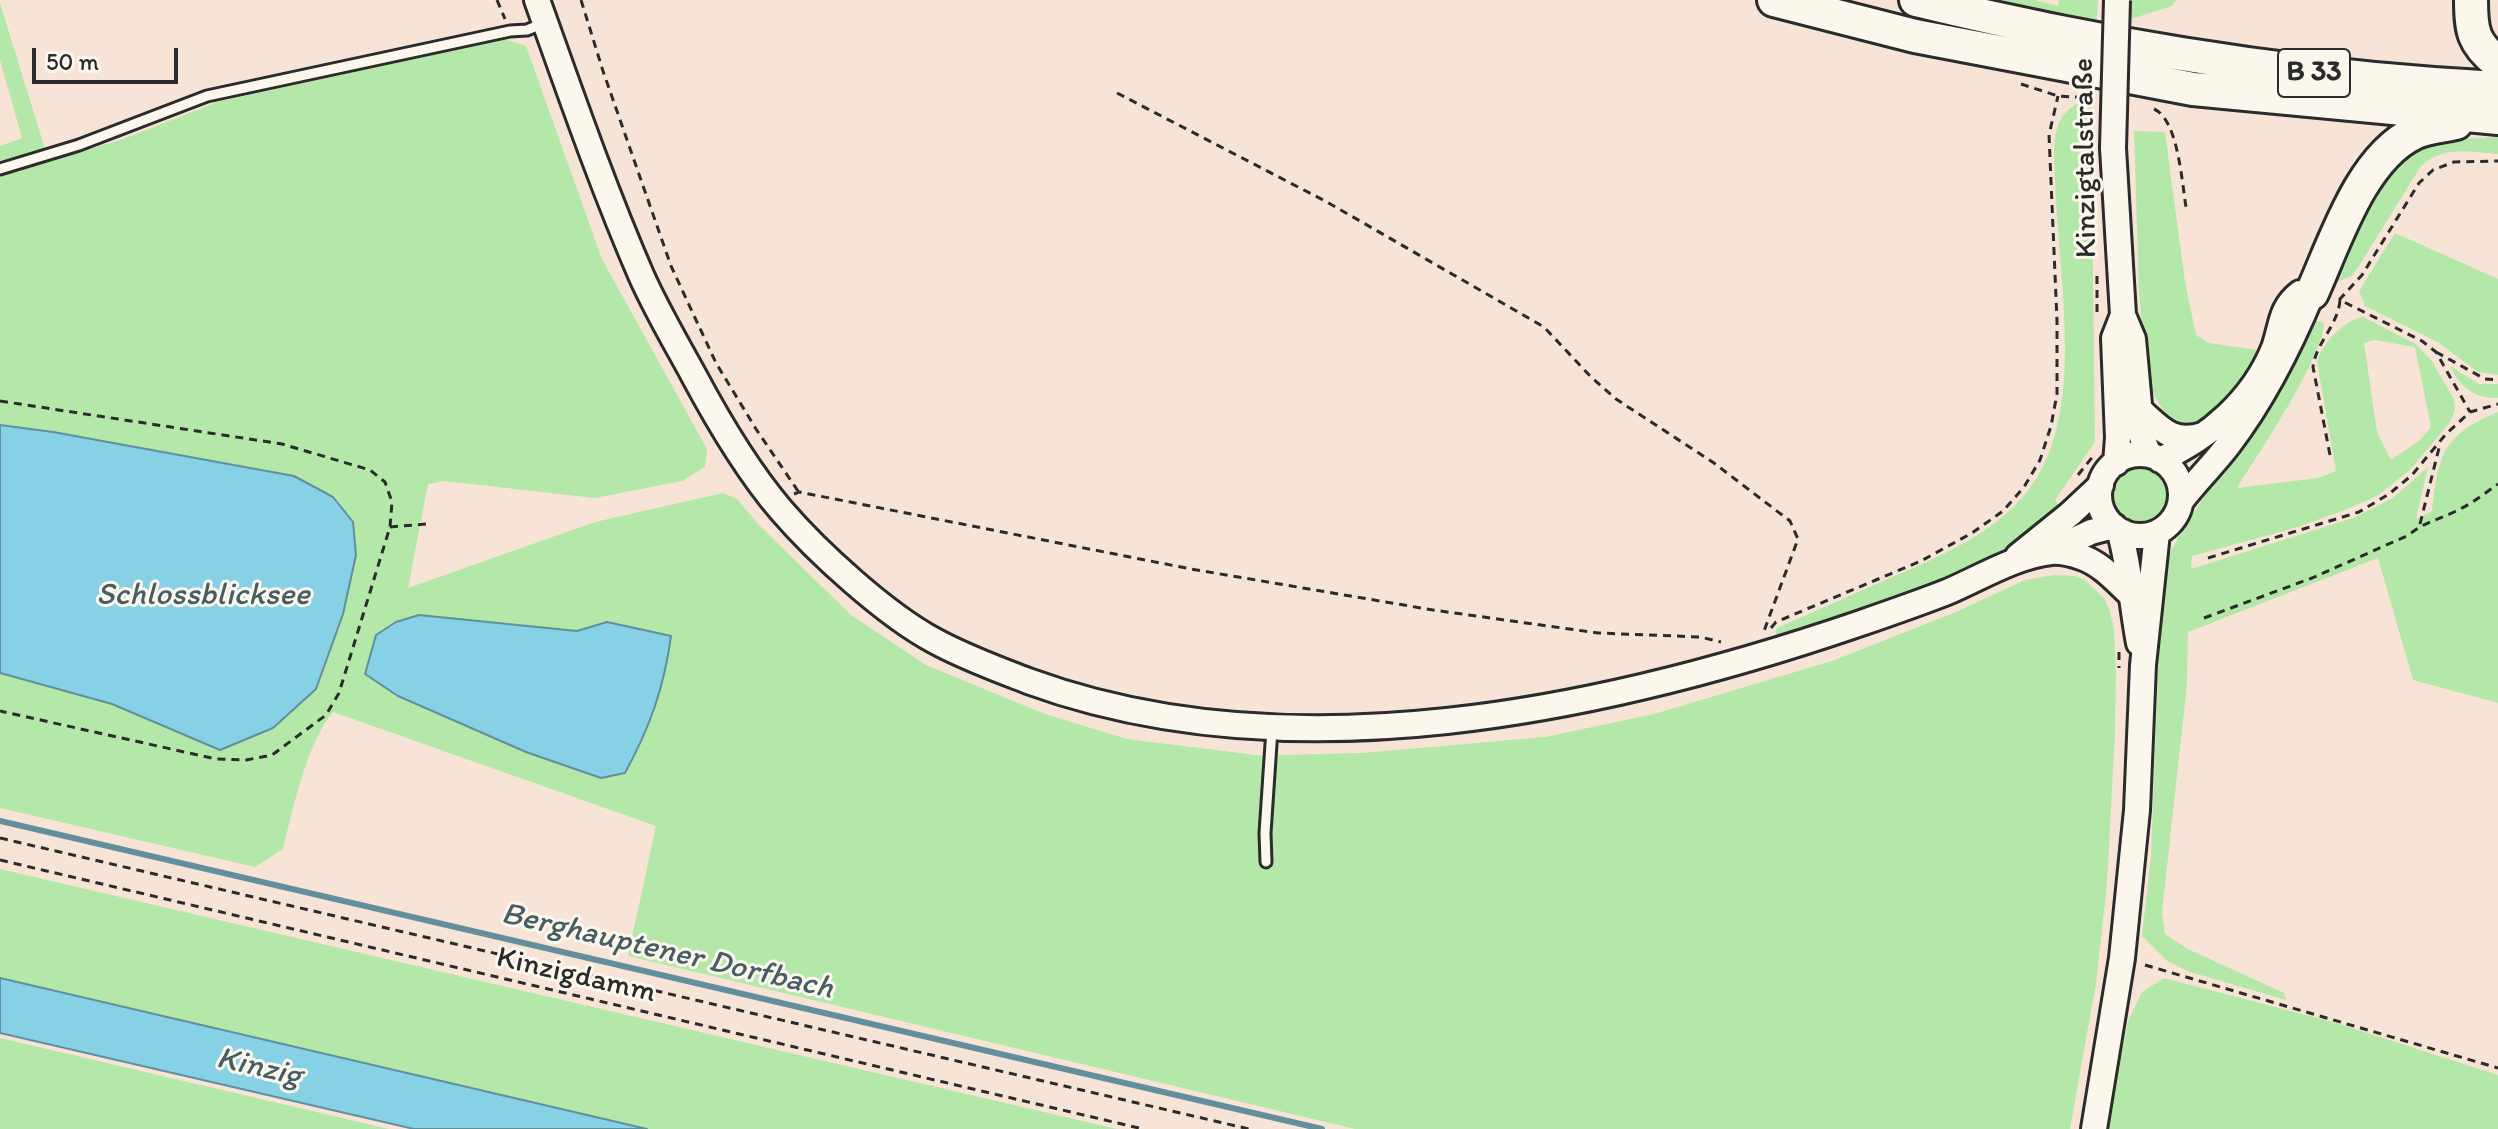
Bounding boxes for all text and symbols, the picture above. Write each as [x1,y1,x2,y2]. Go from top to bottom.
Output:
scale bar [36,32,182,82]
text: 50 m [46,47,99,76]
road number: B 33 [2278,49,2350,97]
street label: Kinzigtalstraße [2066,58,2106,258]
water label: Schlossblicksee [96,577,310,615]
water label: Berghauptener Dorfbach [498,895,836,1009]
street label: Kinzigdamm [493,940,659,1012]
water label: Kinzig [213,1040,305,1096]

